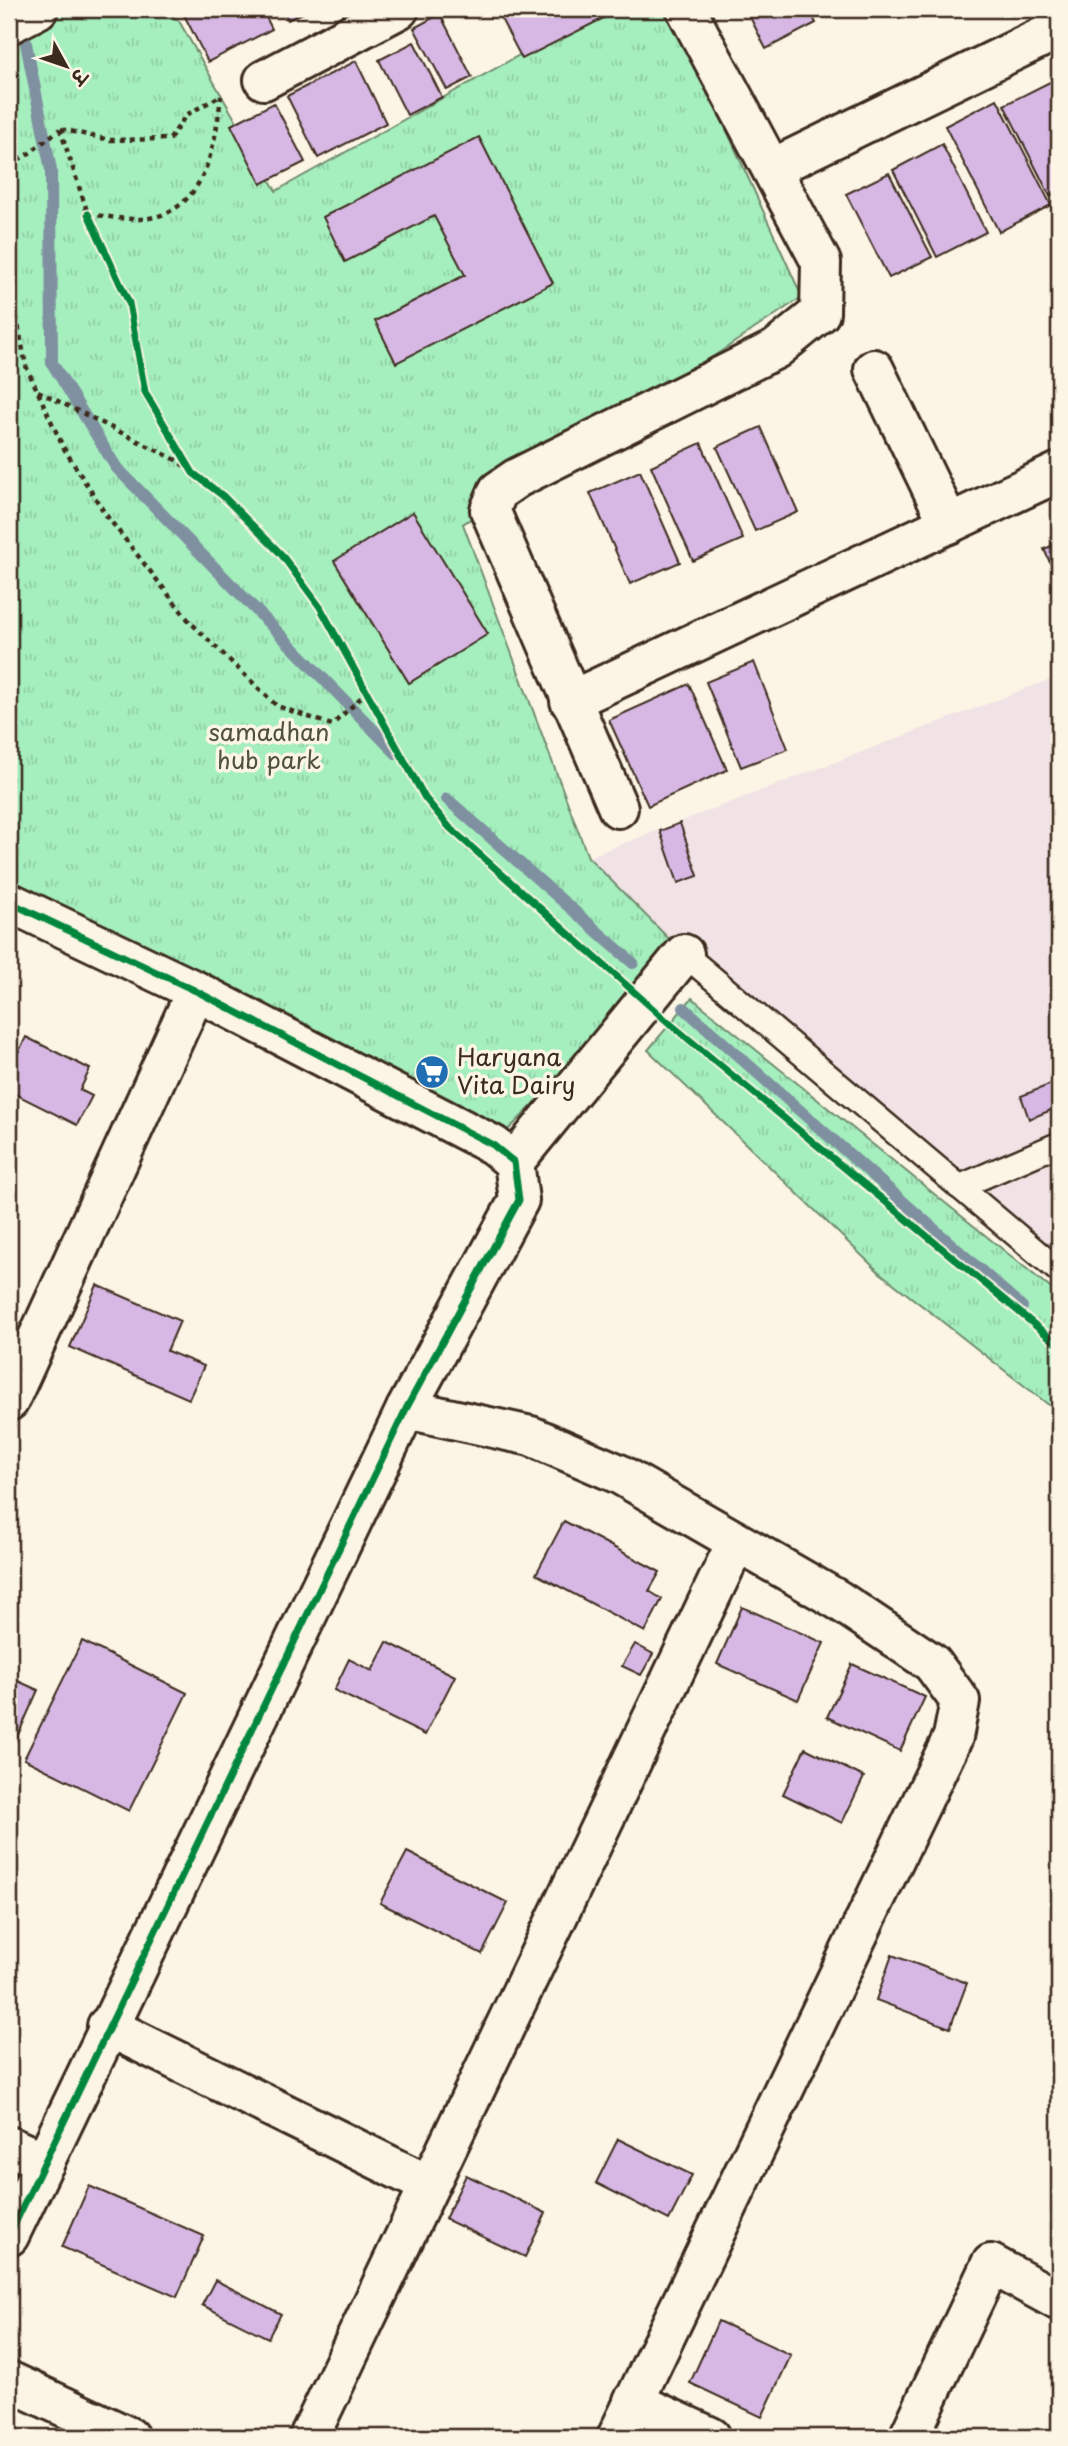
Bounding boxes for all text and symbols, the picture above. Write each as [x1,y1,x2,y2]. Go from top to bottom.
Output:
north arrow [32,32,102,102]
text: उ [63,62,96,93]
park label: samadhan hub park [209,713,329,777]
place label: Haryana Vita Dairy [457,1038,575,1102]
supermarket icon: Haryana Vita Dairy [413,1053,451,1091]

